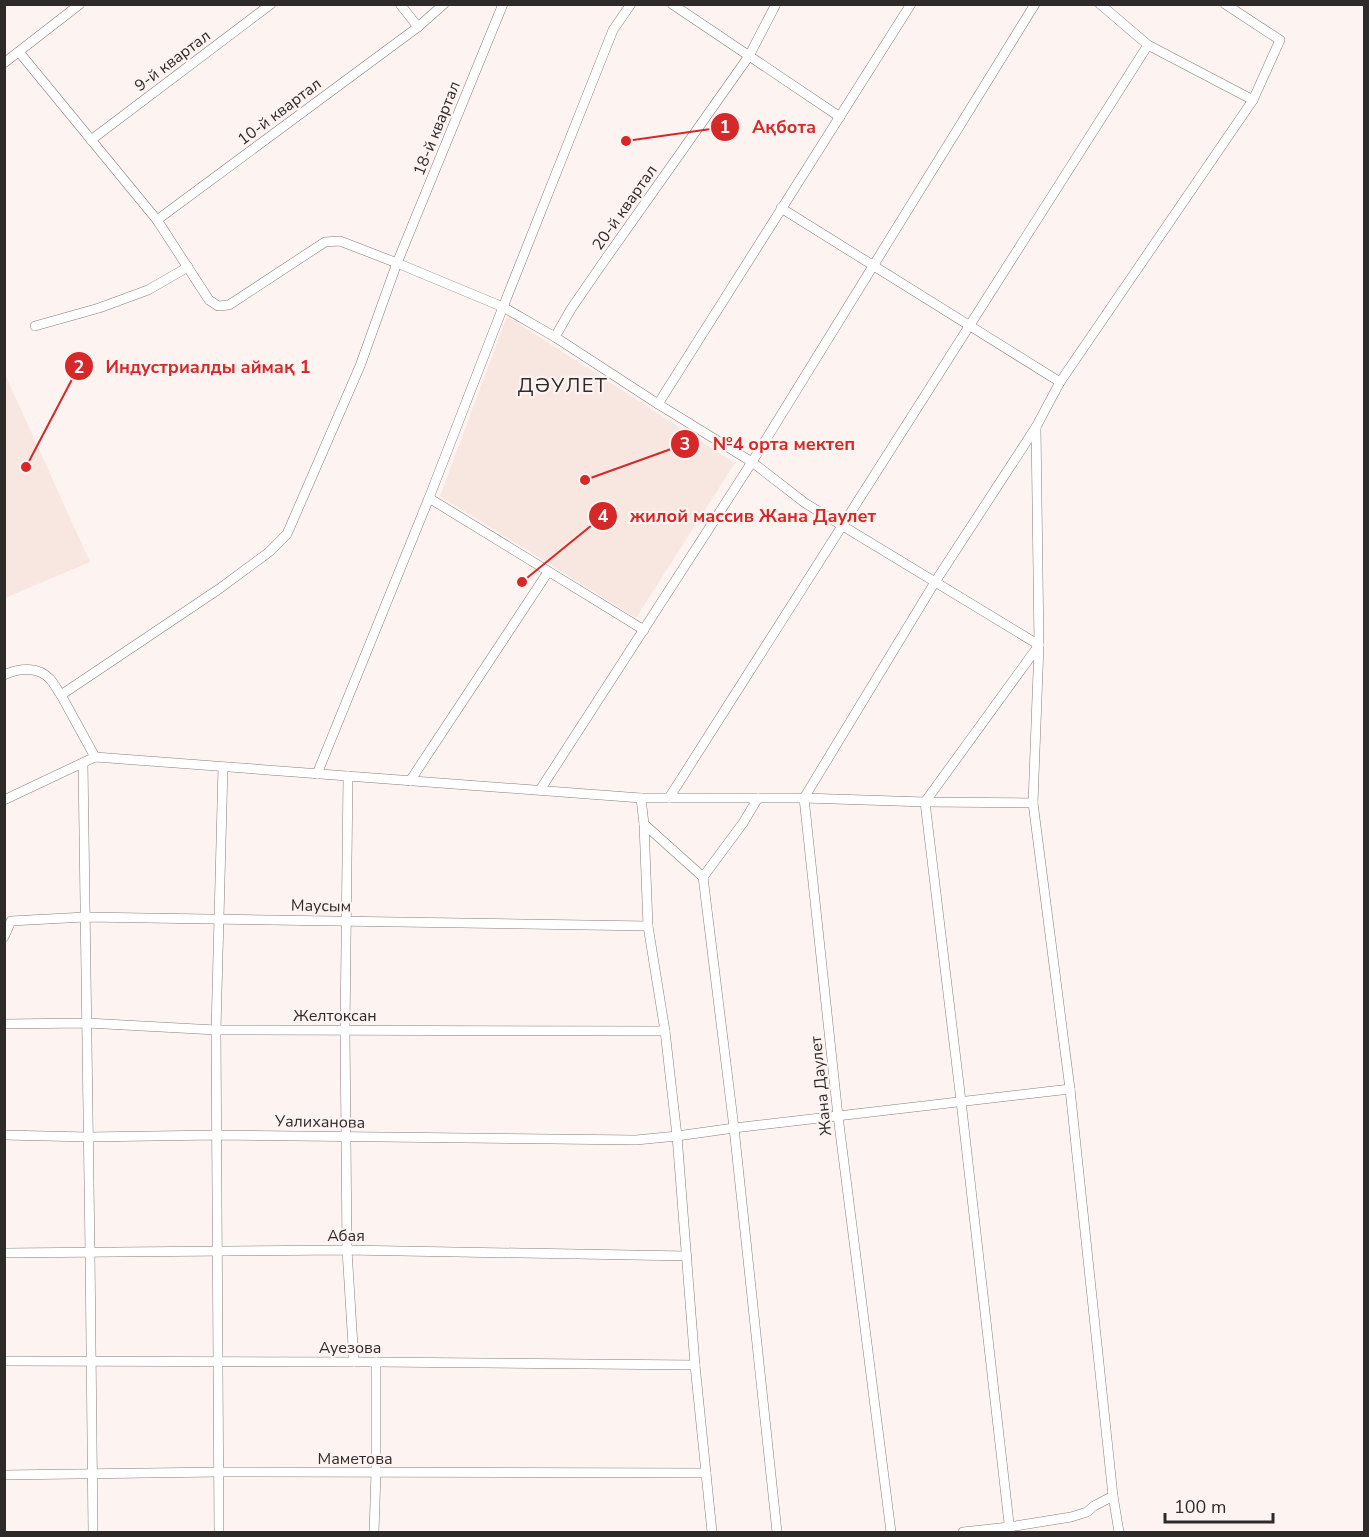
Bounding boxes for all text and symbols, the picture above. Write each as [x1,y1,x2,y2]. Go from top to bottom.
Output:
street label: 9-й квартал [130,25,215,97]
street label: 10-й квартал [233,73,326,151]
street label: 18-й квартал [408,78,466,179]
callout: Ақбота [710,109,828,145]
text: 1 [720,115,730,139]
text: Ақбота [752,115,816,139]
street label: 20-й квартал [587,160,662,255]
callout: Индустриалды аймақ 1 [64,348,323,384]
text: 2 [74,355,84,379]
text: Индустриалды аймақ 1 [105,355,311,379]
district label: ДӘУЛЕТ [518,372,608,399]
callout: №4 орта мектеп [670,426,867,462]
text: 3 [680,432,690,456]
text: №4 орта мектеп [713,432,855,456]
callout: жилой массив Жана Даулет [588,498,888,534]
text: 4 [598,504,609,528]
text: жилой массив Жана Даулет [629,504,876,528]
street label: Маусым [291,894,351,918]
street label: Желтоксан [293,1005,377,1027]
street label: Жана Даулет [805,1034,837,1137]
street label: Уалиханова [274,1110,365,1134]
street label: Абая [327,1225,365,1247]
street label: Ауезова [319,1337,381,1359]
street label: Маметова [317,1448,393,1470]
scale bar [1165,1486,1273,1524]
text: 100 m [1174,1495,1226,1519]

